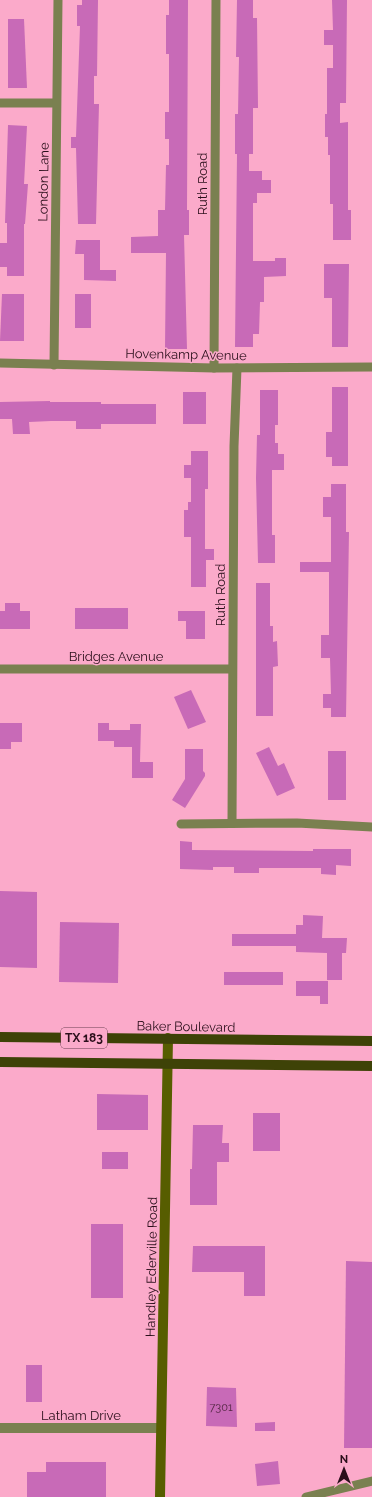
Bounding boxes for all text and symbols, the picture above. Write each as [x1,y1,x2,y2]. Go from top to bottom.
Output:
street label: London Lane [35,142,52,222]
street label: Ruth Road [195,153,210,215]
street label: Hovenkamp Avenue [125,346,247,363]
street label: Ruth Road [213,564,228,626]
street label: Bridges Avenue [69,649,164,664]
street label: Baker Boulevard [136,1018,236,1035]
road number: TX 183 [61,1028,107,1048]
street label: Handley Ederville Road [143,1197,160,1337]
house number: 7301 [209,1401,233,1414]
street label: Latham Drive [41,1408,121,1423]
north arrow [324,1449,364,1489]
text: N [340,1453,348,1466]

